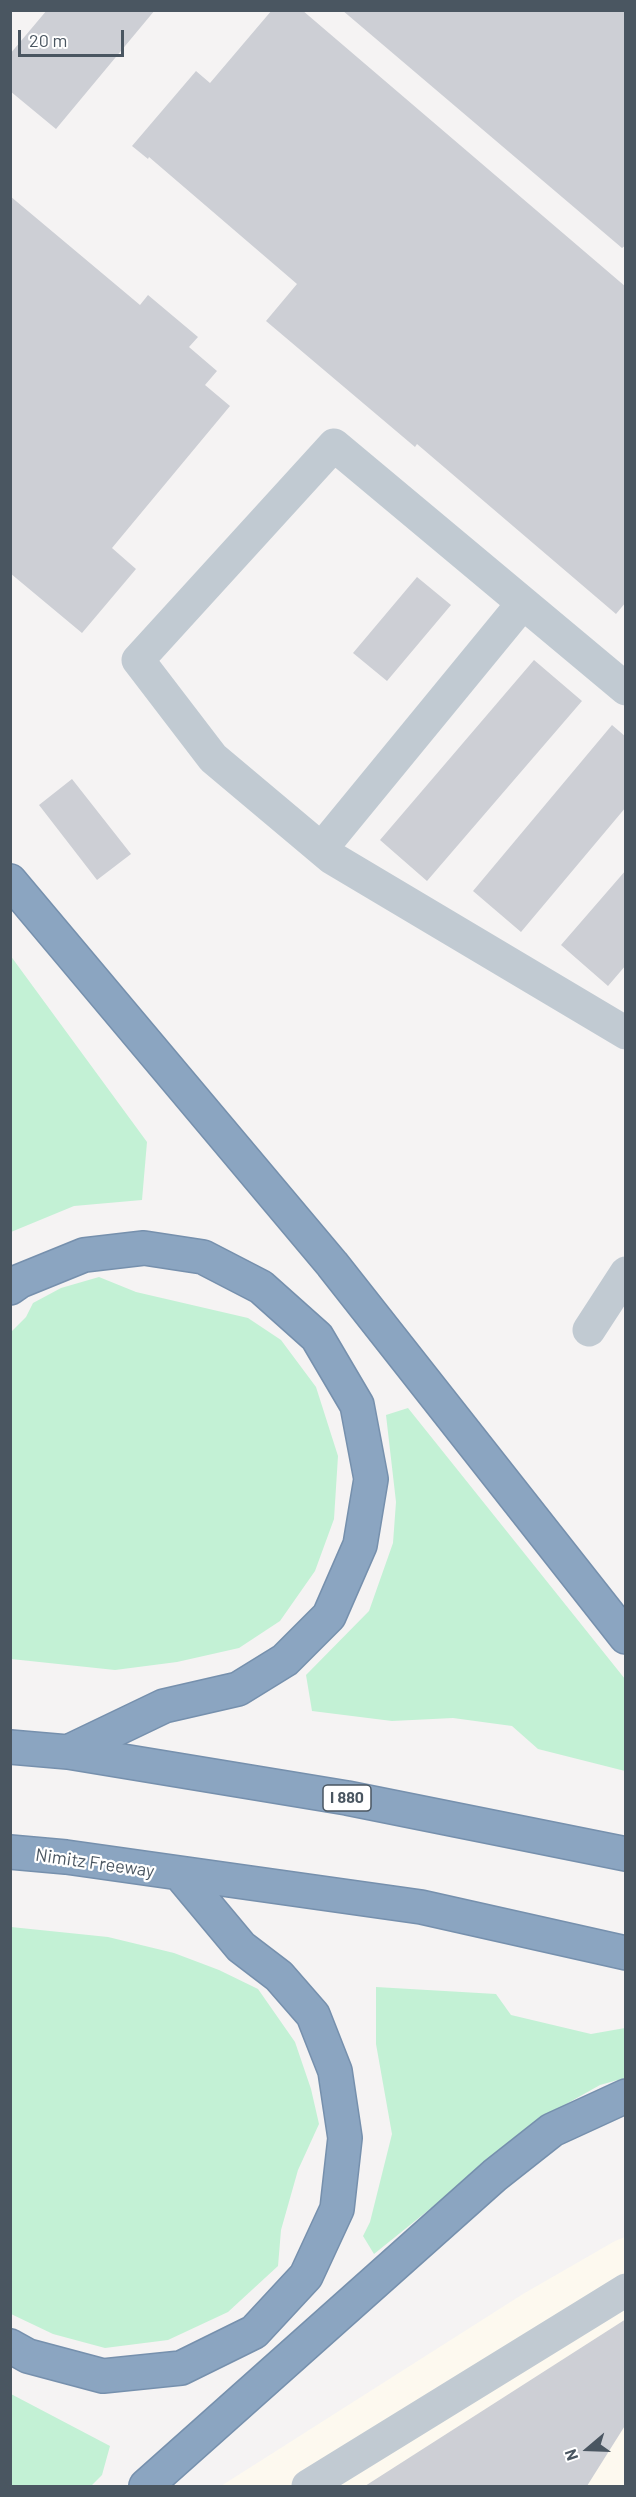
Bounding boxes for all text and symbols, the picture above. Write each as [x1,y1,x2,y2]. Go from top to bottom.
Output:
scale bar [21,18,128,56]
text: 20 m [29,29,67,51]
road number: I 880 [323,1785,371,1811]
street label: Nimitz Freeway [34,1844,156,1882]
north arrow [558,2419,618,2479]
text: N [560,2447,581,2463]

